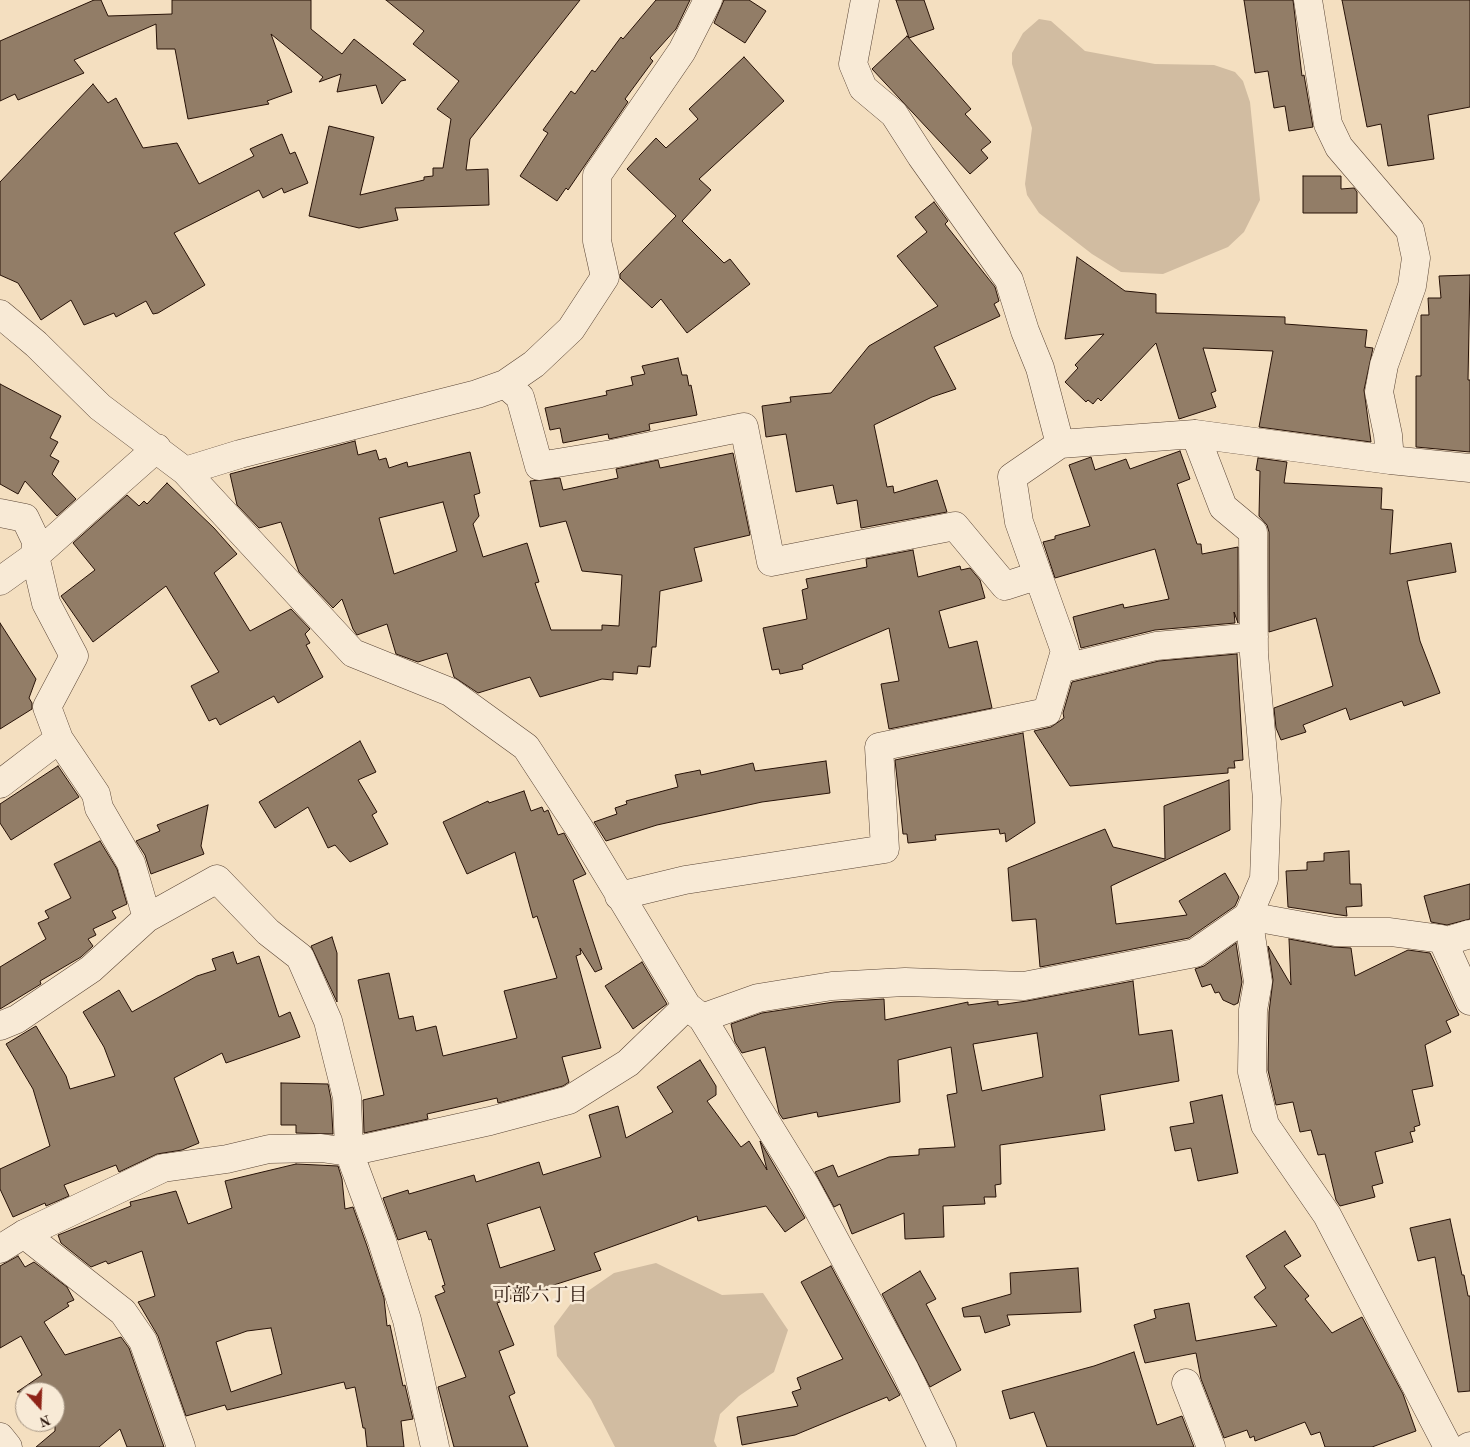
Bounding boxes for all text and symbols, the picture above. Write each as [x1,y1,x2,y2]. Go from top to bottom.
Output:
district label: 可部六丁目 [493,1285,587,1307]
north arrow [15,1382,65,1432]
text: N [37,1412,52,1429]

